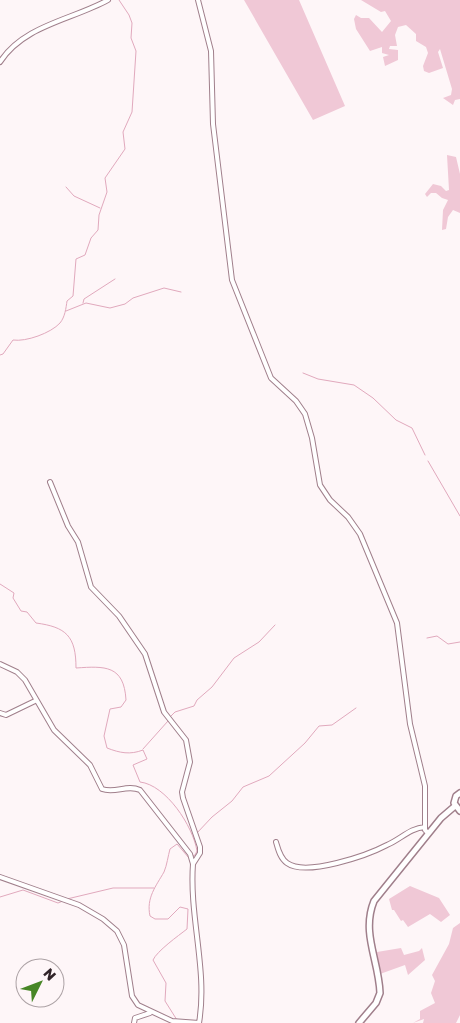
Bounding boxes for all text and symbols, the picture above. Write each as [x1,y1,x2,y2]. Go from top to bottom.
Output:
north arrow [15,958,65,1008]
text: N [40,964,60,984]

